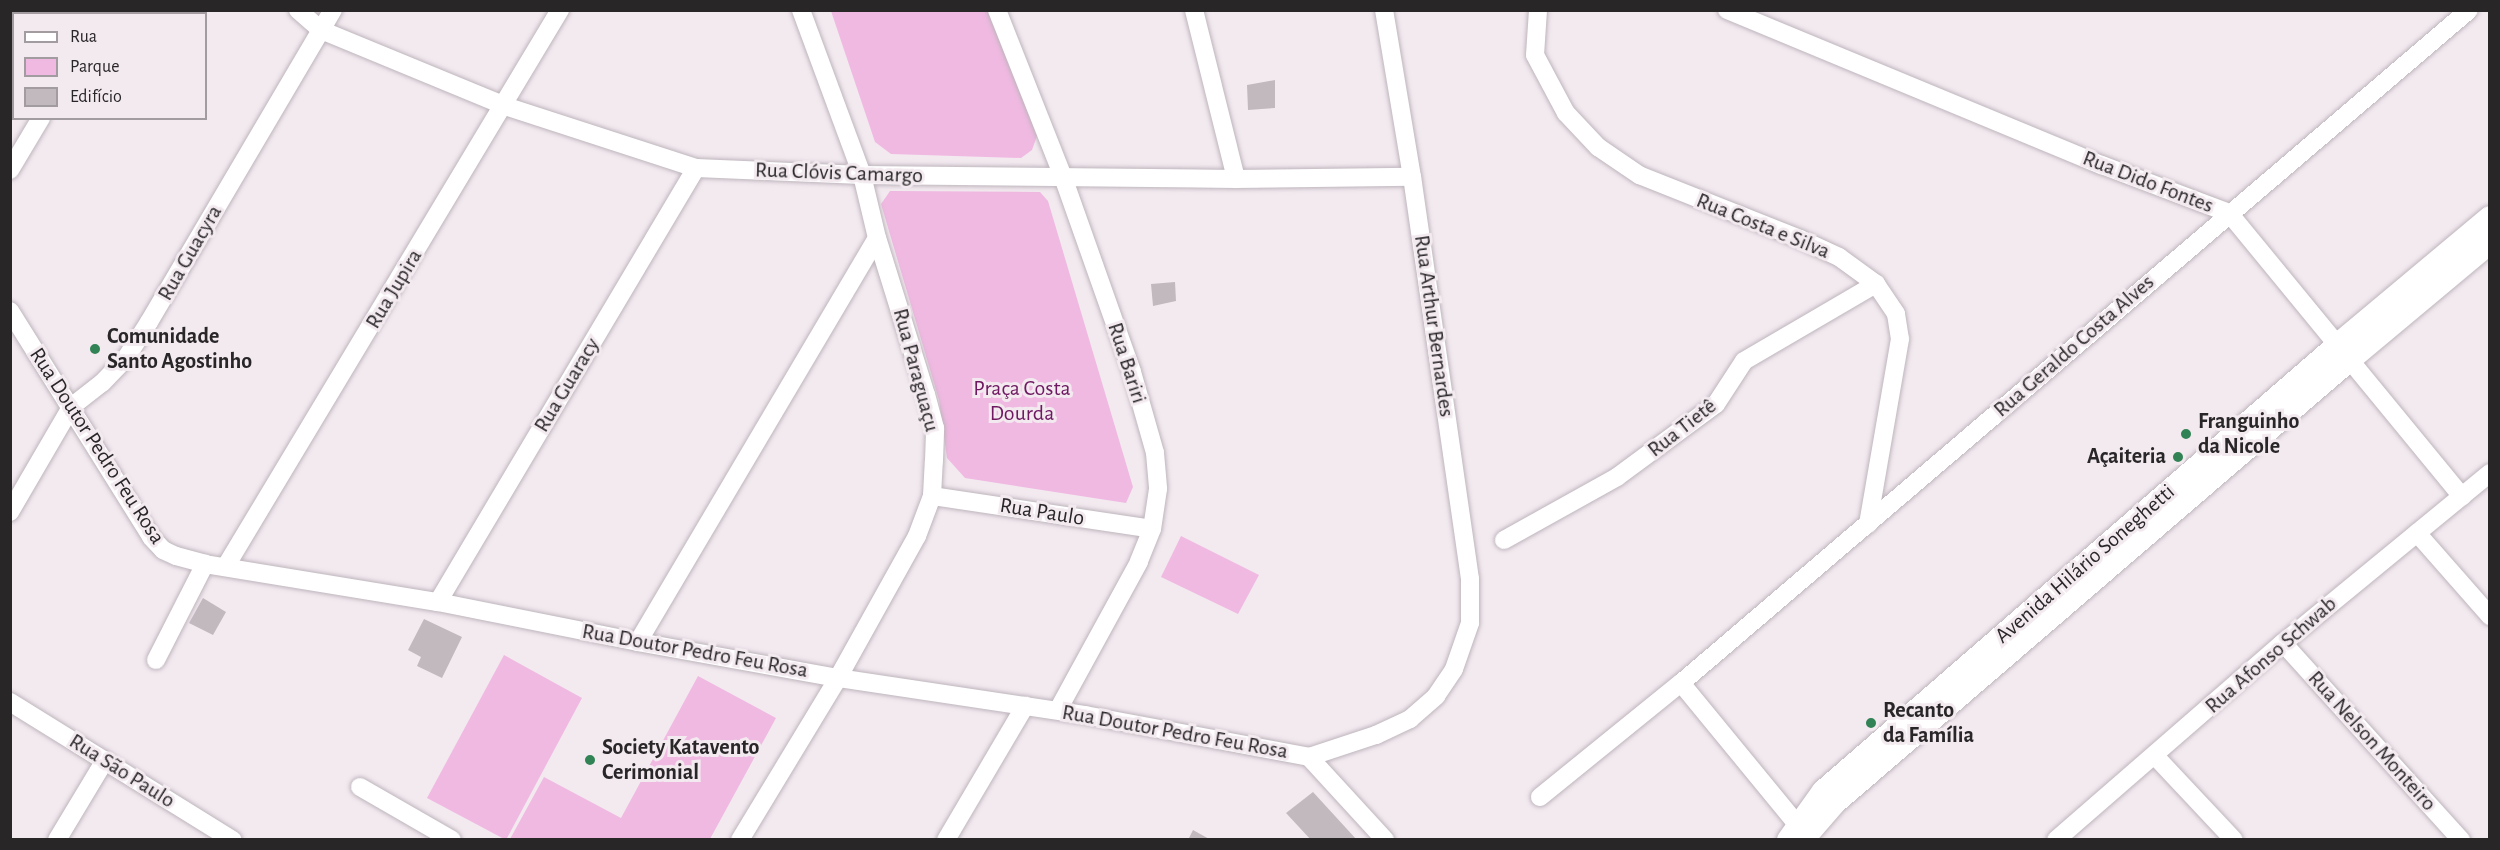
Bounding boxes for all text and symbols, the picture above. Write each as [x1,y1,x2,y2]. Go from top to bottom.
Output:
legend [12,12,207,120]
text: Rua [70,28,97,46]
text: Parque [70,58,119,76]
text: Edifício [70,88,122,106]
street label: Rua Dido Fontes [2079,145,2217,219]
street label: Rua Clóvis Camargo [755,157,923,189]
street label: Rua Costa e Silva [1692,187,1834,265]
street label: Rua Guacyra [152,201,228,305]
street label: Rua Arthur Bernardes [1408,233,1460,419]
street label: Rua Jupira [360,244,428,334]
street label: Rua Geraldo Costa Alves [1988,269,2160,423]
street label: Rua Paraguaçu [887,306,945,434]
street label: Rua Bariri [1102,319,1152,407]
place label: Comunidade Santo Agostinho [107,323,252,374]
street label: Rua Guaracy [528,333,606,437]
marker: Comunidade Santo Agostinho [88,342,102,356]
street label: Rua Doutor Pedro Feu Rosa [24,343,170,549]
park label: Praça Costa Dourda [973,375,1071,427]
street label: Rua Tietê [1642,393,1722,463]
place label: Franguinho da Nicole [2198,408,2299,460]
marker: Franguinho da Nicole [2179,427,2193,441]
place label: Açaiteria [2087,444,2166,470]
marker: Açaiteria [2171,450,2185,464]
street label: Avenida Hilário Soneghetti [1990,479,2180,649]
street label: Rua Paulo [998,492,1086,532]
street label: Rua Afonso Schwab [2200,591,2342,719]
street label: Rua Doutor Pedro Feu Rosa [580,618,810,684]
street label: Rua Nelson Monteiro [2302,665,2442,817]
place label: Recanto da Família [1883,697,1974,748]
street label: Rua Doutor Pedro Feu Rosa [1060,699,1290,765]
marker: Recanto da Família [1864,716,1878,730]
street label: Rua São Paulo [64,728,180,814]
place label: Society Katavento Cerimonial [602,734,759,786]
marker: Society Katavento Cerimonial [583,753,597,767]

